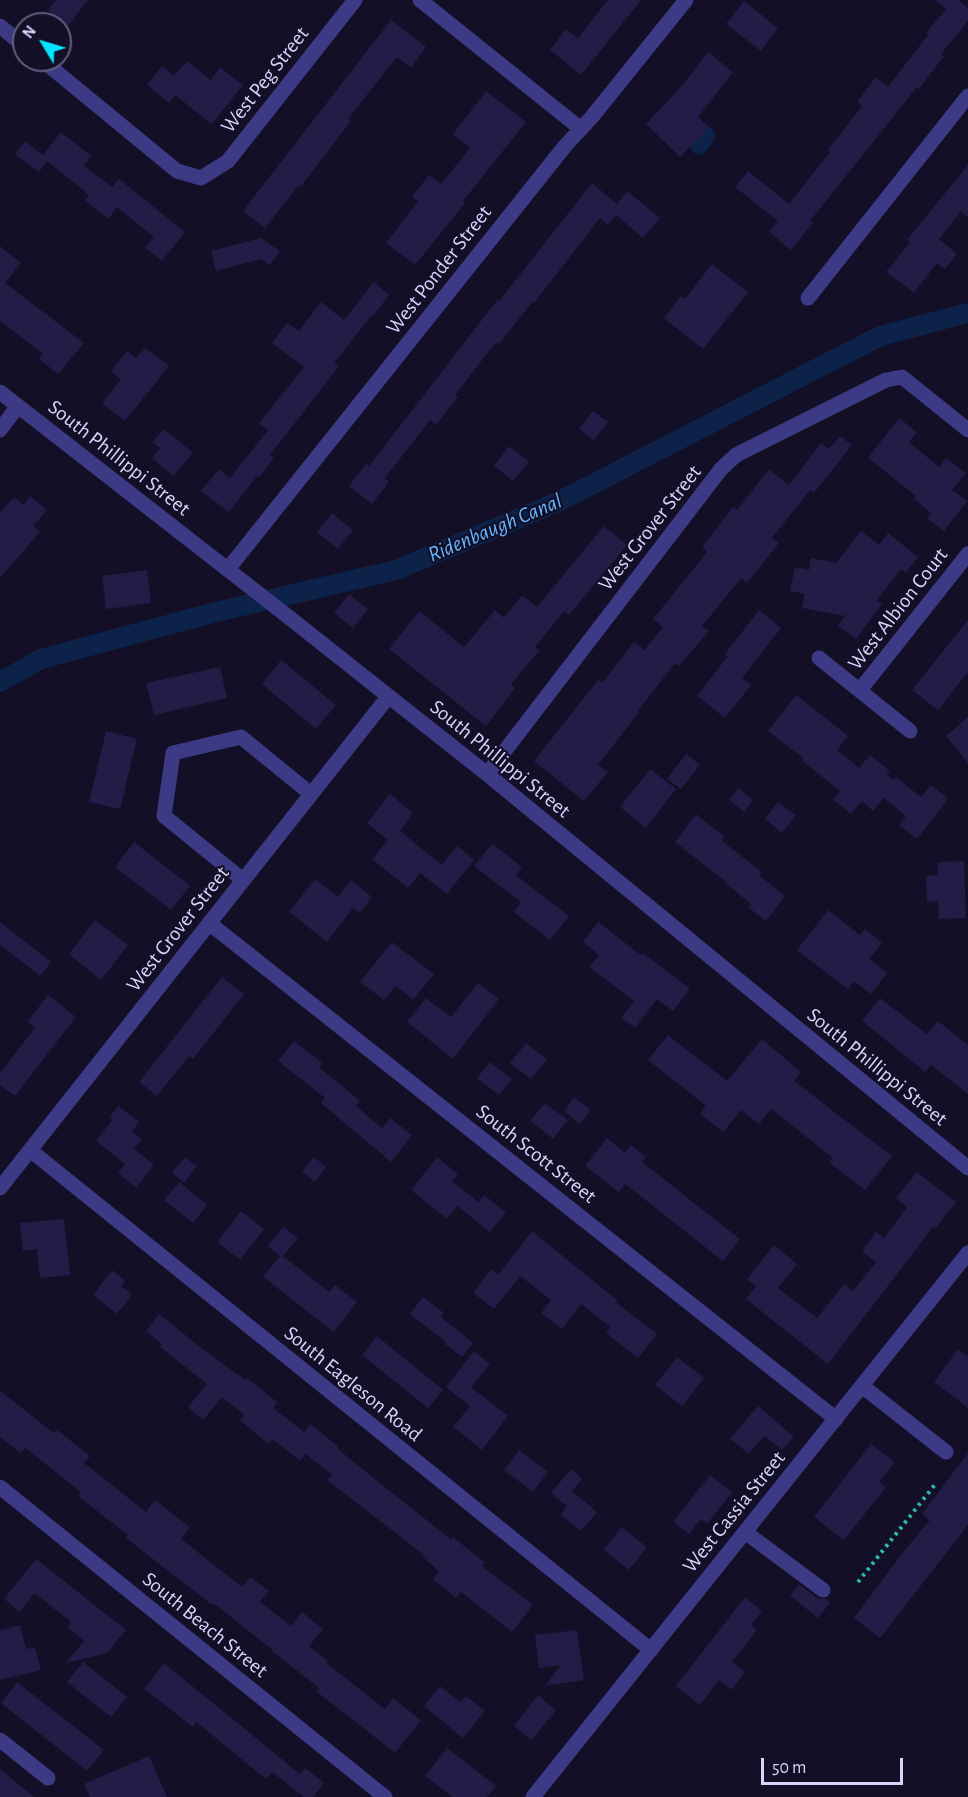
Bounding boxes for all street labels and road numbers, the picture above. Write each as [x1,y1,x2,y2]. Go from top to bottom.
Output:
street label: West Peg Street [216,22,314,138]
street label: West Ponder Street [381,201,497,339]
street label: South Phillippi Street [43,395,195,521]
street label: West Grover Street [593,460,707,596]
street label: West Albion Court [843,543,953,675]
street label: South Phillippi Street [425,695,575,823]
street label: West Grover Street [121,861,235,997]
street label: South Phillippi Street [802,1003,952,1131]
street label: South Scott Street [471,1099,601,1209]
street label: South Eagleson Road [279,1321,427,1447]
street label: West Cassia Street [677,1446,791,1578]
street label: South Beach Street [137,1567,273,1683]

